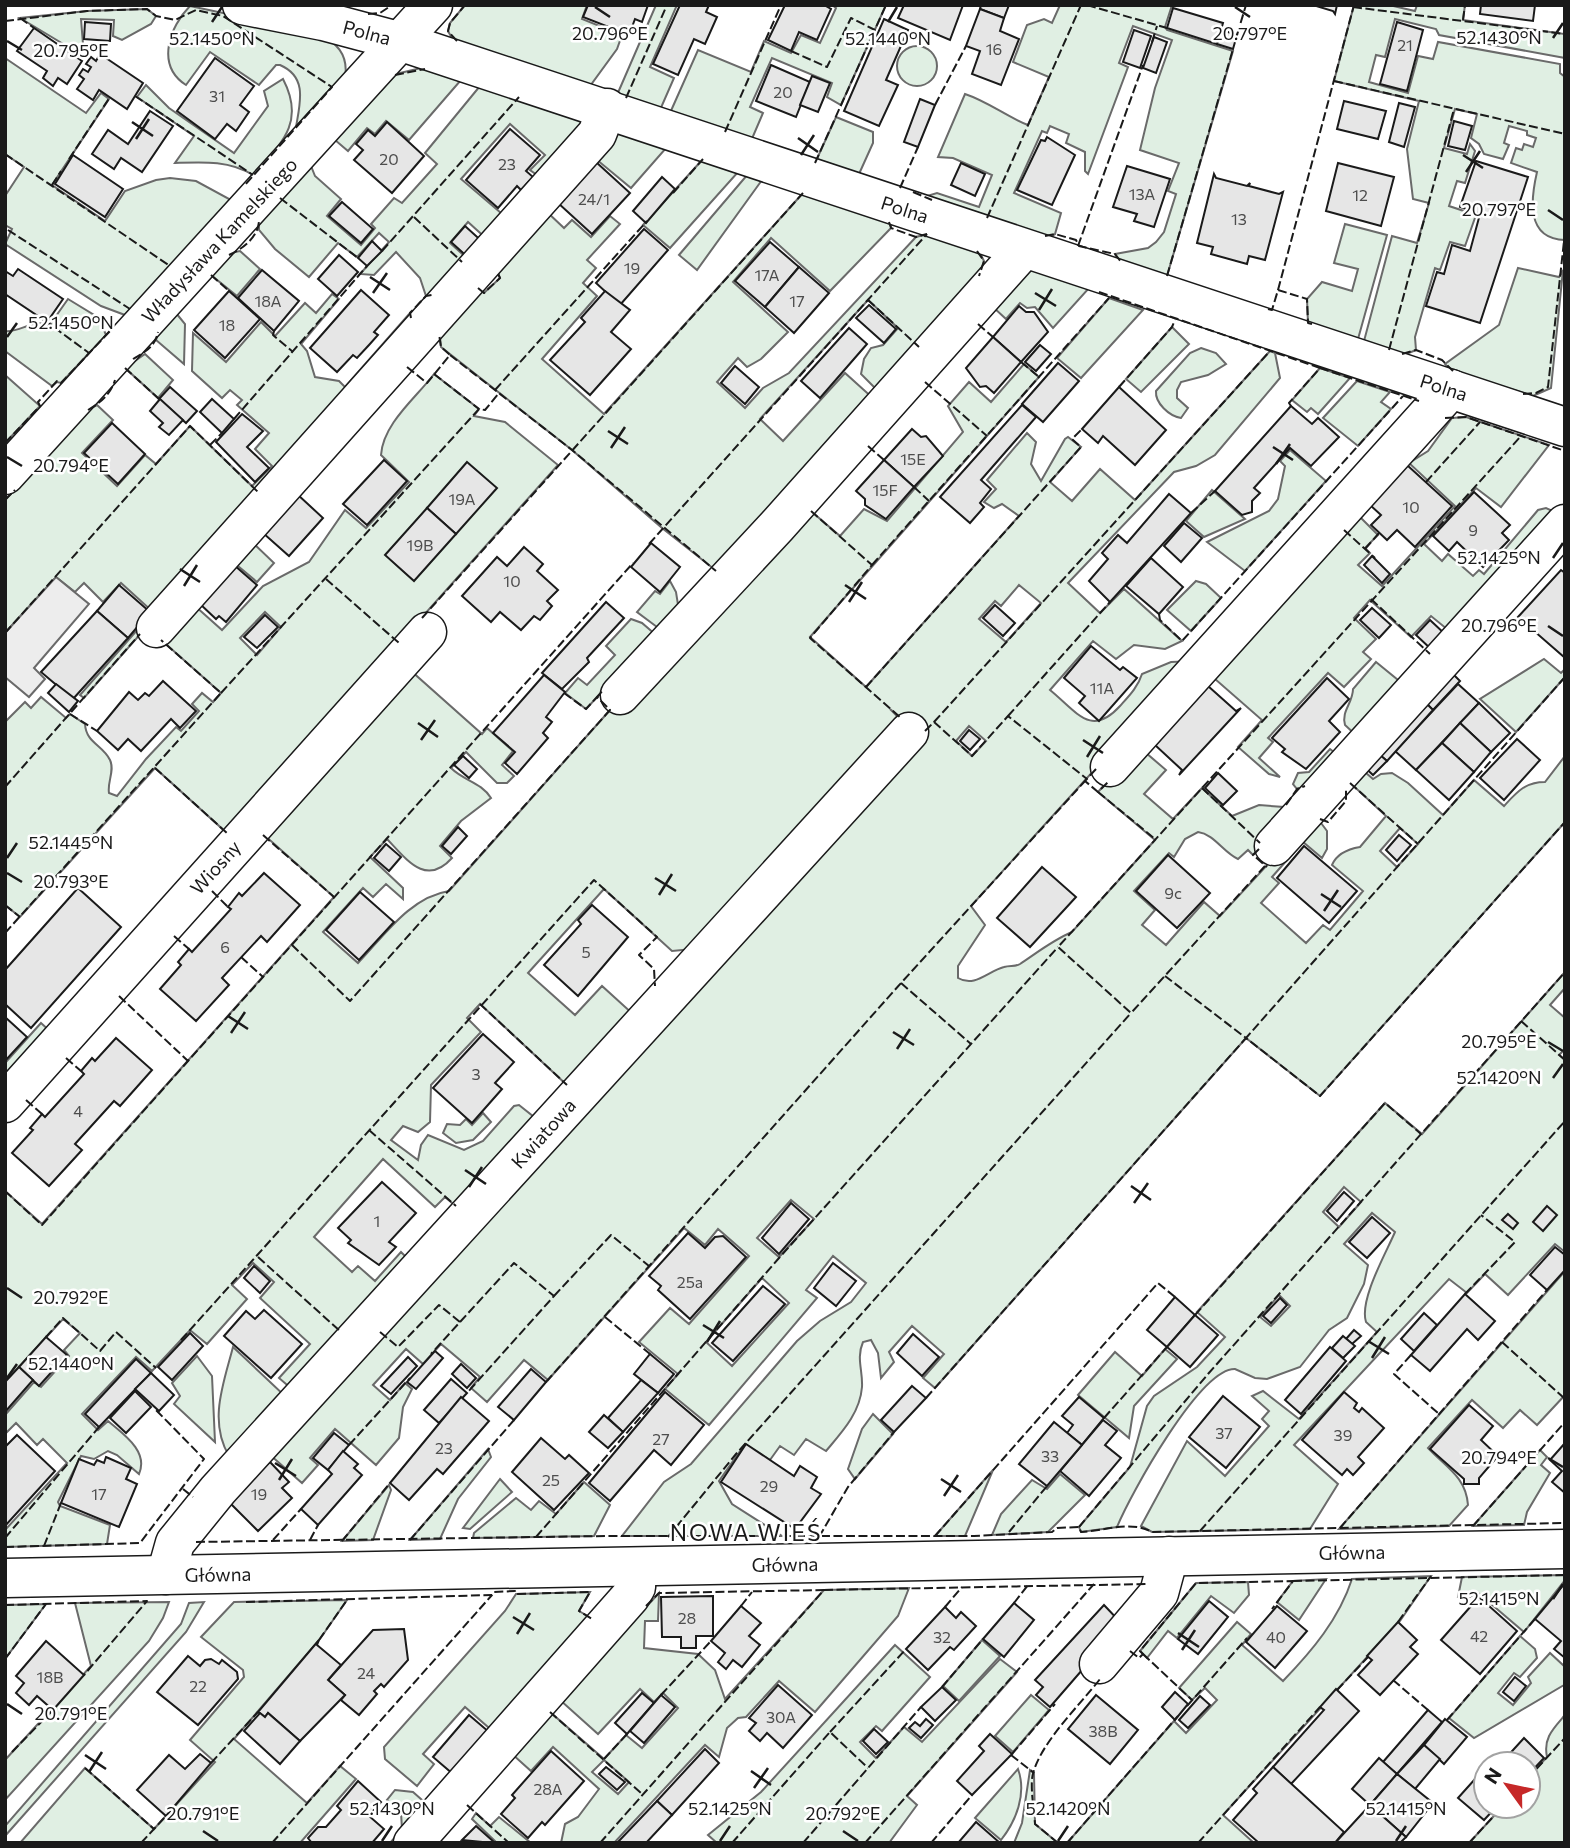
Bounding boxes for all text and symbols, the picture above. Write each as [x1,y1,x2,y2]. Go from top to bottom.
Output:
street label: Polna [341,15,393,49]
text: 20.796°E [572,22,648,44]
text: 20.797°E [1213,22,1287,44]
text: 52.1430°N [1456,26,1542,48]
text: 52.1450°N [169,27,255,49]
text: 52.1440°N [845,27,931,49]
house number: 21 [1397,35,1413,54]
text: 20.795°E [33,39,109,61]
house number: 16 [986,39,1002,58]
house number: 20 [773,82,793,101]
house number: 31 [209,86,225,105]
house number: 20 [379,149,399,168]
street label: Władysława Kamelskiego [136,153,302,327]
house number: 23 [498,154,516,173]
house number: 13A [1129,184,1155,203]
house number: 12 [1352,185,1368,204]
house number: 24/1 [578,189,610,208]
street label: Polna [878,191,932,227]
text: 20.797°E [1462,198,1536,220]
house number: 13 [1231,209,1247,228]
house number: 19 [624,258,640,277]
house number: 17A [755,265,779,284]
house number: 18A [254,291,282,310]
house number: 17 [789,291,805,310]
text: 52.1450°N [28,311,114,333]
house number: 18 [219,315,235,334]
street label: Polna [1417,369,1471,405]
house number: 15E [900,449,926,468]
text: 20.794°E [33,454,109,476]
house number: 15F [872,480,898,499]
house number: 19A [448,489,476,508]
house number: 10 [1402,497,1420,516]
house number: 9 [1468,520,1478,539]
house number: 19B [407,535,433,554]
text: 52.1425°N [1457,546,1541,568]
house number: 10 [503,571,521,590]
text: 20.796°E [1461,614,1537,636]
house number: 11A [1090,678,1114,697]
text: 52.1445°N [29,831,113,853]
street label: Wiosny [185,835,245,899]
text: 20.793°E [33,870,109,892]
house number: 9c [1164,883,1182,902]
house number: 6 [220,937,230,956]
house number: 5 [581,942,591,961]
text: 20.795°E [1461,1030,1537,1052]
house number: 3 [471,1064,481,1083]
text: 52.1420°N [1456,1066,1542,1088]
street label: Kwiatowa [506,1093,580,1173]
house number: 4 [73,1101,83,1120]
house number: 1 [374,1211,380,1230]
house number: 25a [677,1272,703,1291]
text: 20.792°E [33,1286,109,1308]
text: 52.1440°N [28,1352,114,1374]
house number: 37 [1215,1423,1233,1442]
house number: 39 [1334,1425,1352,1444]
house number: 27 [652,1429,670,1448]
house number: 23 [435,1438,453,1457]
house number: 33 [1041,1446,1059,1465]
text: 20.794°E [1461,1446,1537,1468]
house number: 25 [542,1470,560,1489]
house number: 29 [760,1476,778,1495]
house number: 17 [91,1484,107,1503]
house number: 19 [251,1484,267,1503]
district label: NOWA WIEŚ [670,1518,822,1546]
street label: Główna [1318,1540,1386,1564]
street label: Główna [751,1552,819,1576]
street label: Główna [184,1562,252,1586]
text: 52.1415°N [1458,1587,1540,1609]
house number: 28 [678,1608,696,1627]
house number: 42 [1470,1626,1488,1645]
house number: 32 [933,1627,951,1646]
house number: 40 [1266,1627,1286,1646]
house number: 24 [357,1663,375,1682]
house number: 18B [37,1667,63,1686]
house number: 22 [189,1676,207,1695]
text: 20.791°E [35,1702,107,1724]
house number: 30A [766,1707,796,1726]
house number: 38B [1088,1721,1118,1740]
north arrow [1472,1750,1542,1820]
text: N [1479,1763,1506,1788]
house number: 28A [533,1779,563,1798]
text: 52.1430°N [349,1797,435,1819]
text: 52.1425°N [688,1797,772,1819]
text: 52.1420°N [1025,1797,1111,1819]
text: 52.1415°N [1365,1797,1447,1819]
text: 20.791°E [167,1802,239,1824]
text: 20.792°E [805,1802,881,1824]

